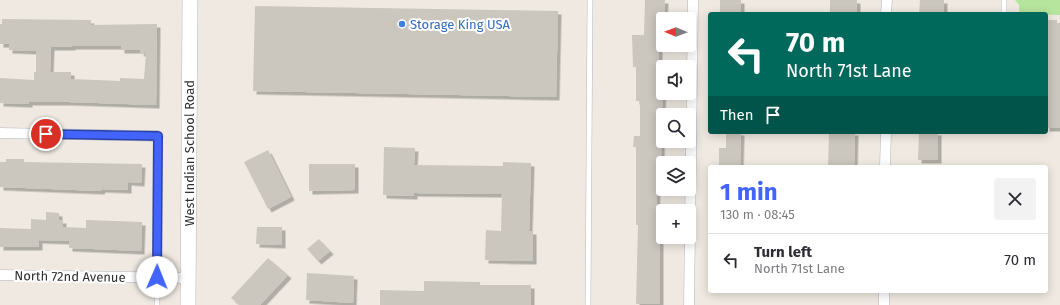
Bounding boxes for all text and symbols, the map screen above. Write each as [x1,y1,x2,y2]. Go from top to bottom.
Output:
north arrow [656,12,696,52]
map controls [656,12,696,244]
place label: Storage King USA [410,17,510,32]
marker: Storage King USA [397,19,407,29]
text: 70 m [786,26,845,59]
icon: left [720,28,772,80]
button: sound [656,60,696,100]
text: North 71st Lane [786,60,912,82]
street label: West Indian School Road [182,80,197,226]
icon: arrive [762,104,784,126]
text: Then [720,106,754,124]
button: search [656,108,696,148]
pin [29,117,63,151]
icon: arrive [35,123,57,145]
button: layers [656,156,696,196]
text: 1 min [720,178,778,206]
button: close [994,178,1036,220]
button: + [656,204,696,244]
text: 130 m · 08:45 [720,207,795,222]
text: Turn left [754,243,812,261]
icon: left [720,249,742,271]
text: 70 m [1004,251,1036,269]
position arrow [136,256,178,298]
text: North 71st Lane [754,261,845,276]
street label: North 72nd Avenue [14,268,126,285]

